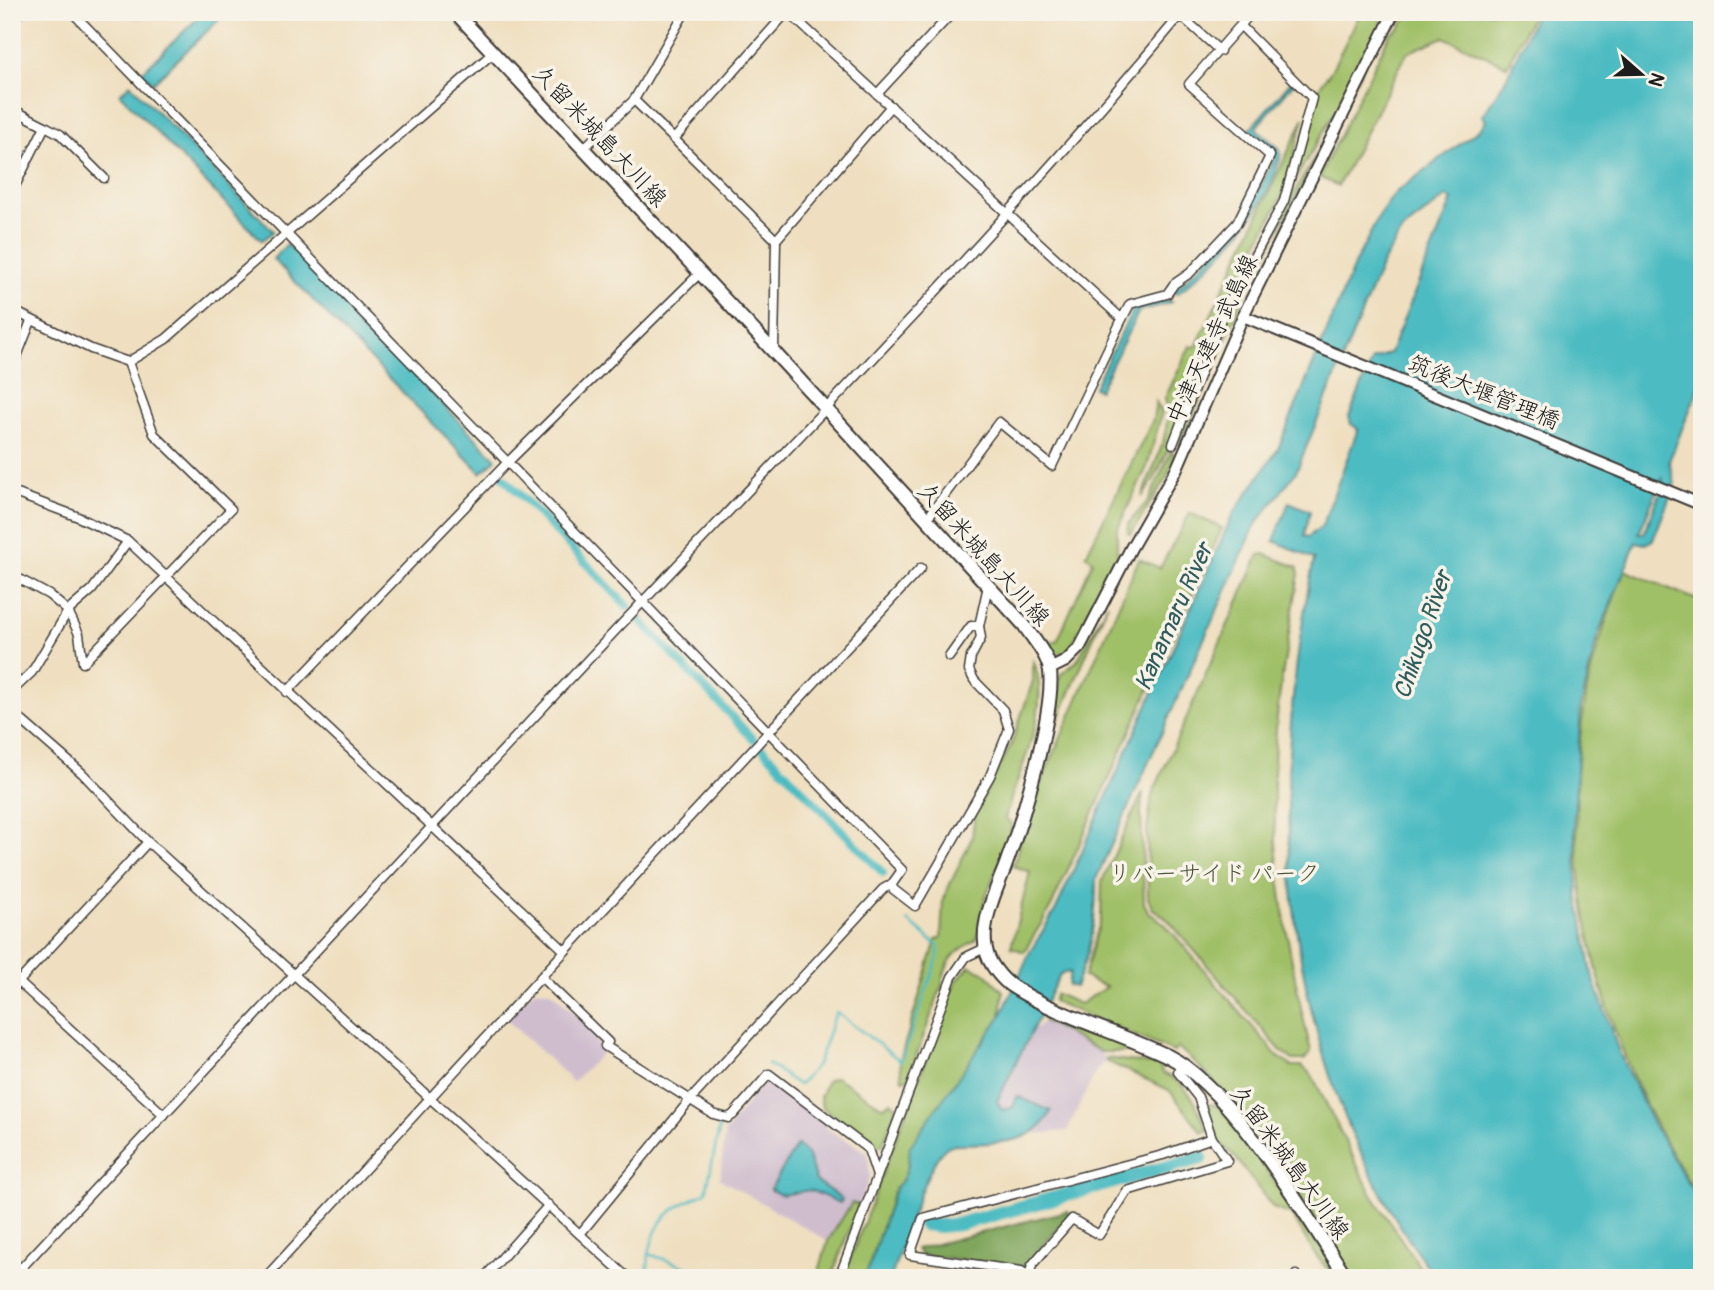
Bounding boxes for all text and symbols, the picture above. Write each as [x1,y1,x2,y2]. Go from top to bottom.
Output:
north arrow [1606,38,1676,108]
street label: 久留米城島大川線 [527,59,673,213]
text: N [1643,69,1670,90]
street label: 中津天建寺武島線 [1160,249,1264,429]
street label: 筑後大堰管理橋 [1404,348,1564,436]
street label: 久留米城島大川線 [912,476,1056,632]
water label: Kanamaru River [1129,536,1221,695]
water label: Chikugo River [1388,564,1459,703]
park label: リバーサイド パーク [1108,859,1320,888]
street label: 久留米城島大川線 [1224,1079,1356,1245]

